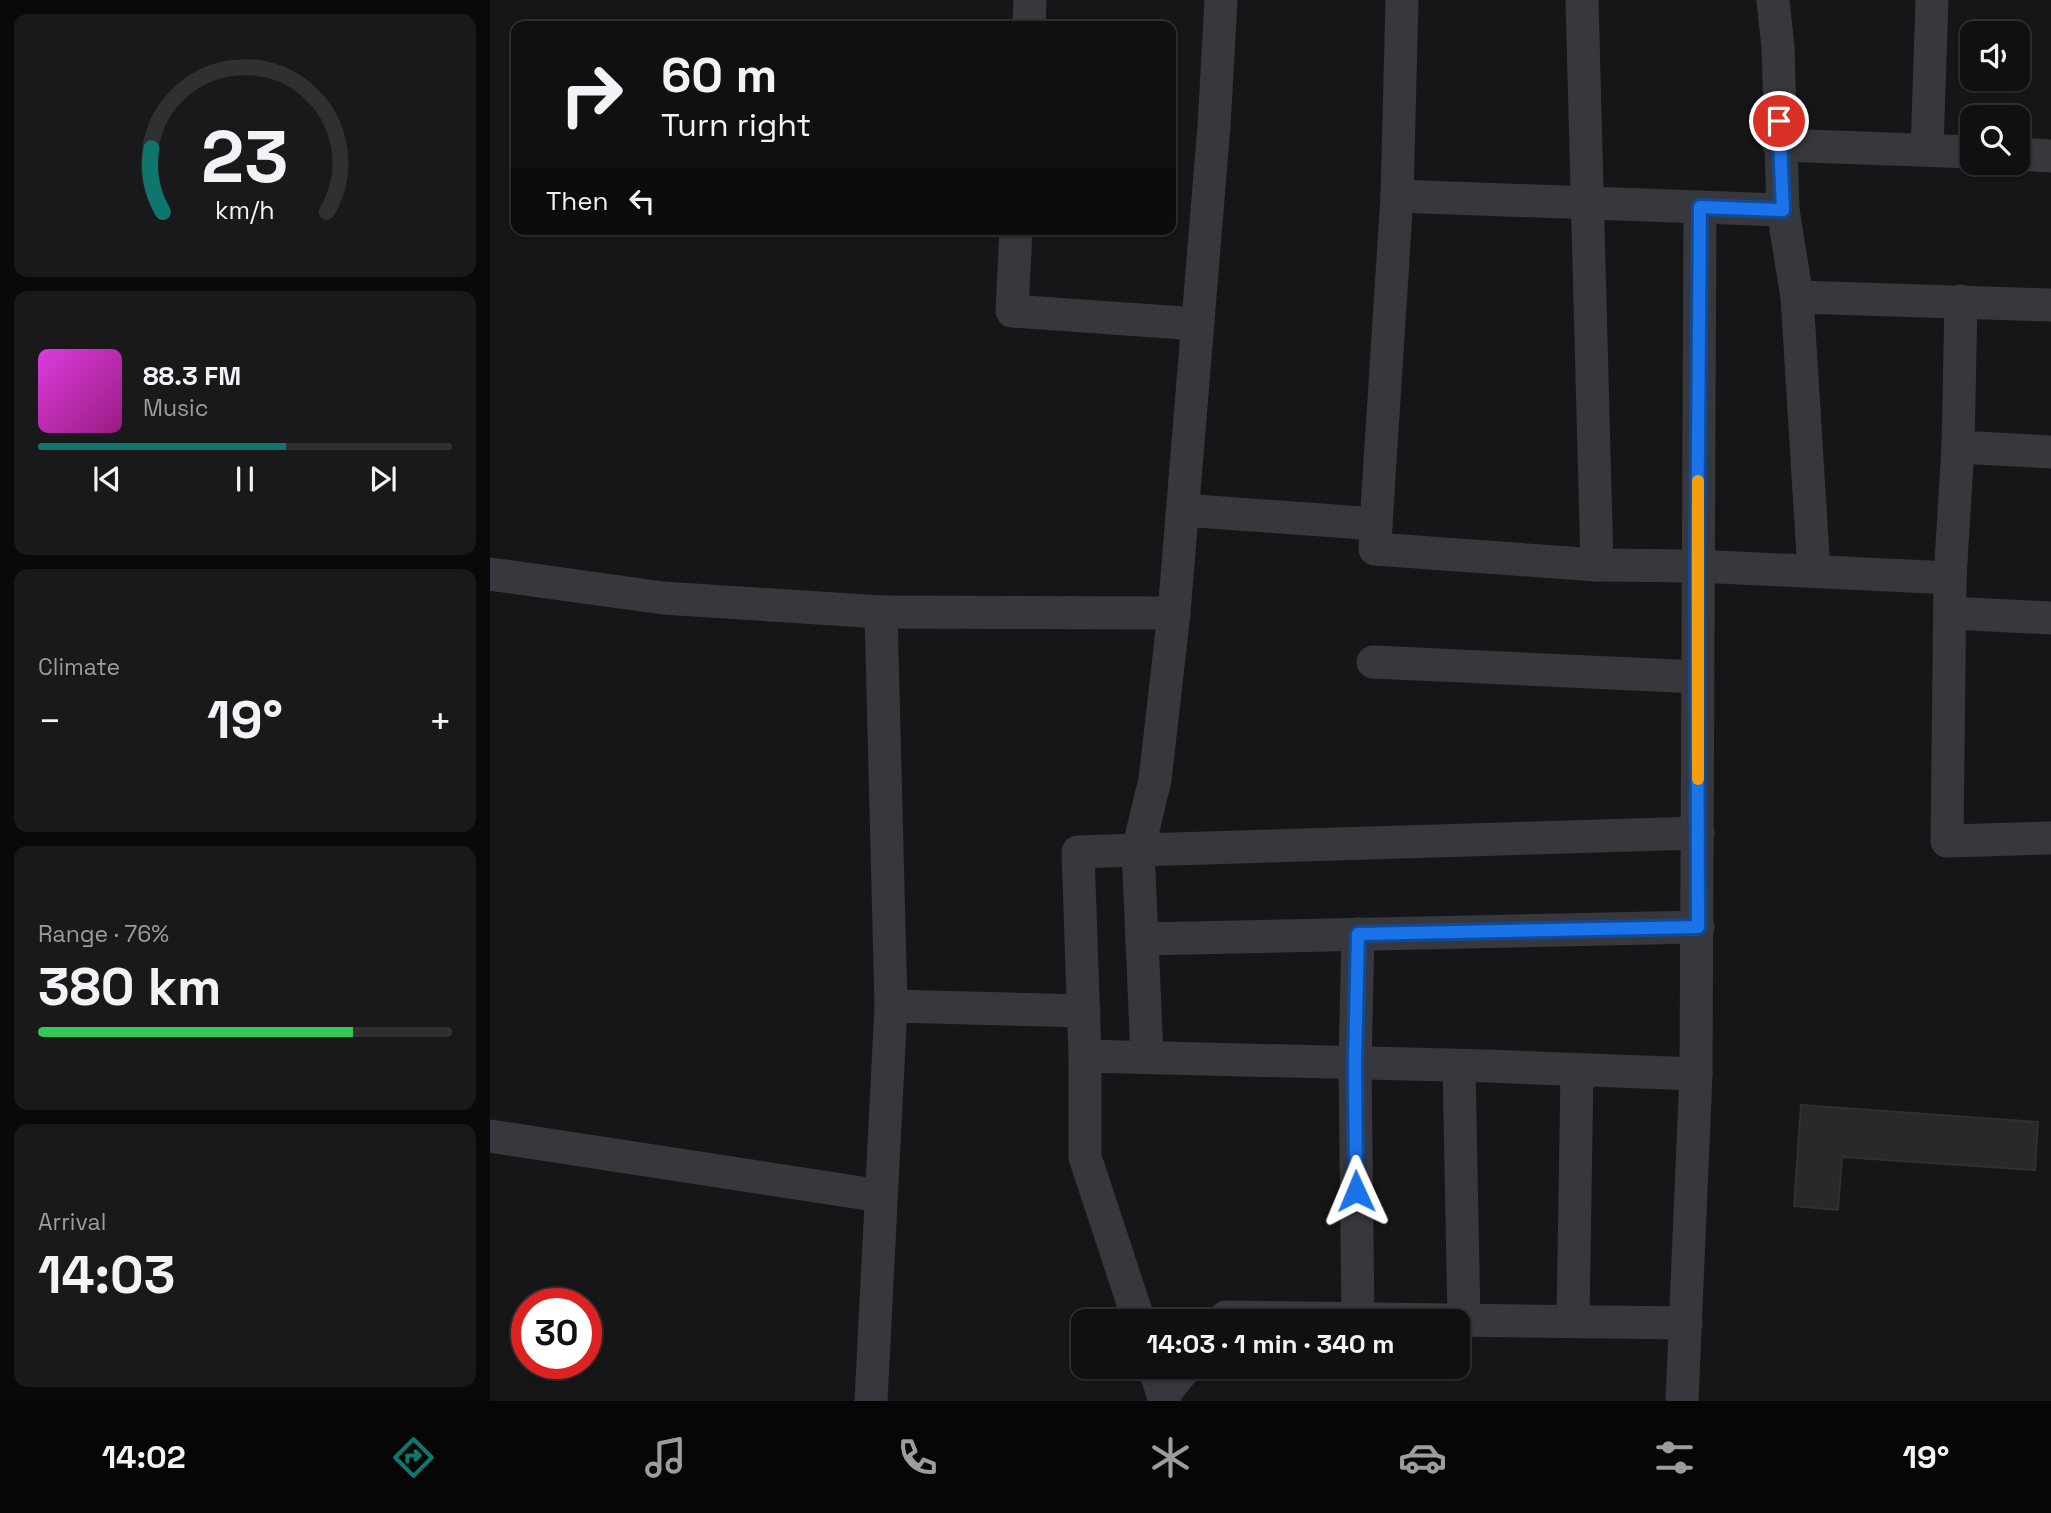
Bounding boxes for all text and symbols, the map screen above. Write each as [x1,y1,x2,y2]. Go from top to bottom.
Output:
map controls [1960,21,2030,175]
button: sound [1960,21,2030,91]
text: 60 m [661,44,777,106]
icon: right [546,49,637,140]
pin [1749,91,1809,151]
icon: arrive [1760,102,1798,140]
text: Turn right [661,105,811,145]
button: search [1960,105,2030,175]
text: 23 [201,110,289,203]
icon: left [623,182,661,220]
text: Then [546,184,609,218]
text: km/h [215,194,275,226]
text: 88.3 FM [143,359,241,393]
text: Music [143,393,208,423]
icon: previous [88,460,126,498]
icon: pause [226,460,264,498]
icon: next [364,460,402,498]
text: Climate [38,652,120,682]
text: 19° [207,687,283,753]
text: − [38,697,62,745]
text: + [428,697,452,745]
text: Range · 76% [38,919,169,949]
text: 380 km [38,954,221,1020]
position arrow [1319,1154,1393,1228]
text: Arrival [38,1207,106,1237]
text: 14:03 [38,1242,175,1308]
speed limit sign: 30 [511,1288,602,1379]
text: 14:03 · 1 min · 340 m [1147,1327,1394,1361]
icon: directions [389,1433,438,1482]
icon: music [641,1433,690,1482]
icon: phone [893,1433,942,1482]
icon: climate [1146,1433,1195,1482]
icon: car [1398,1433,1447,1482]
icon: filters [1650,1433,1699,1482]
text: 14:02 [102,1437,186,1477]
text: 19° [1902,1437,1949,1477]

